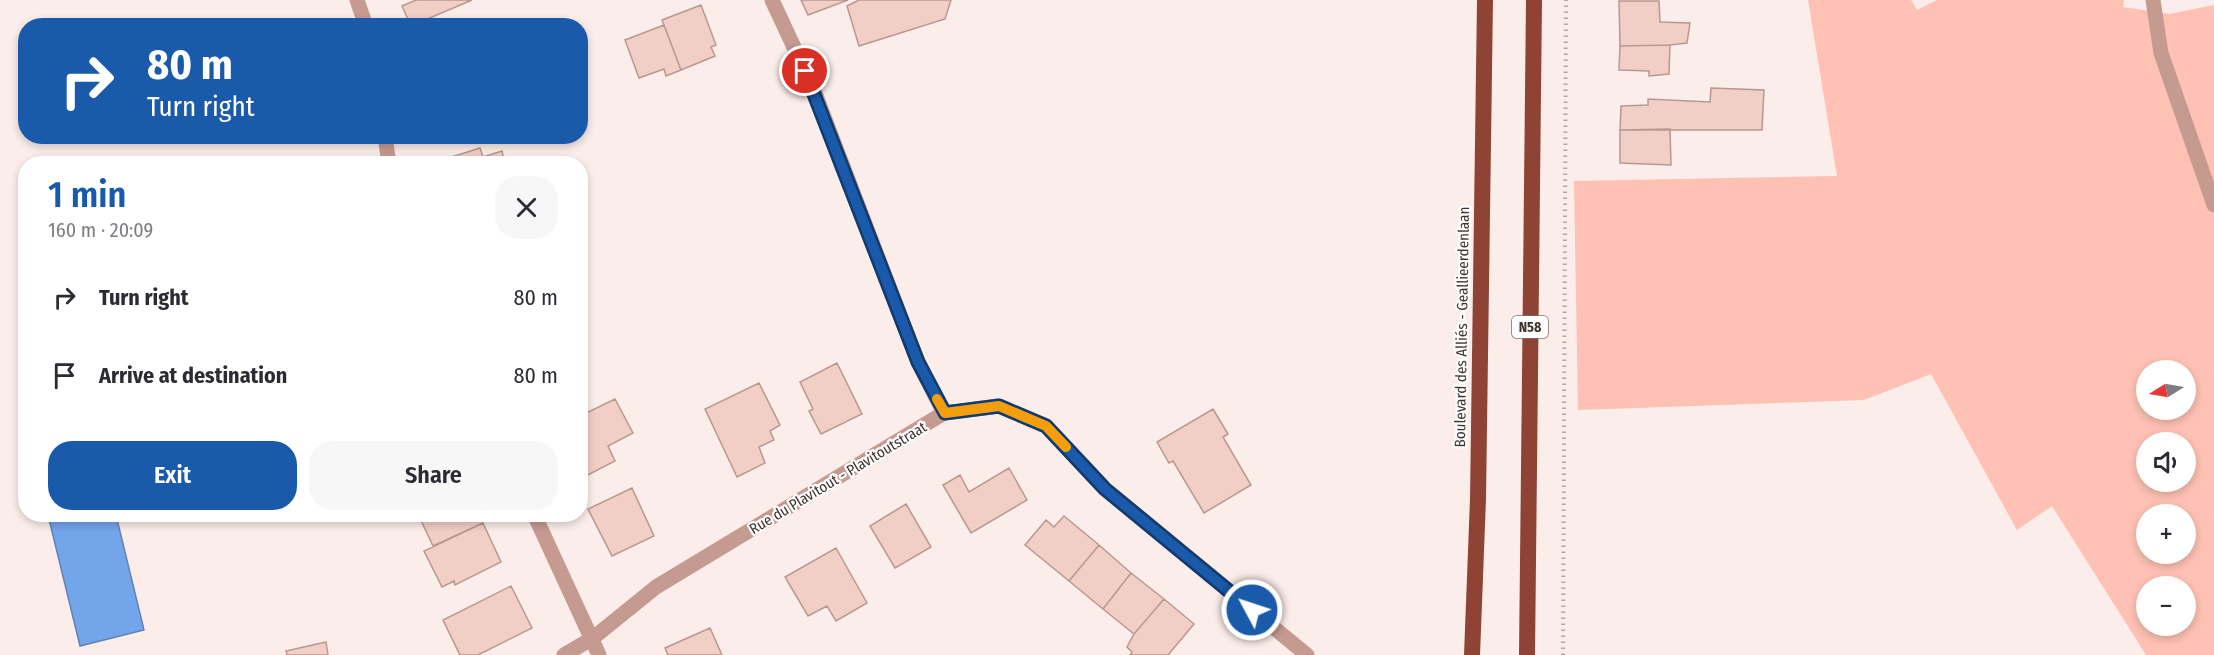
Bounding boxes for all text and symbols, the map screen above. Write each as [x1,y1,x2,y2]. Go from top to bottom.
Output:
text: 80 m [147,40,233,90]
icon: right [48,42,126,120]
pin [779,45,830,96]
icon: arrive [788,54,821,87]
text: Turn right [147,91,255,123]
text: 1 min [48,173,126,217]
button: close [495,176,558,239]
street label: Boulevard des Alliés - Geallieerdenlaan [1451,206,1473,448]
text: 160 m · 20:09 [48,218,153,242]
icon: right [48,281,81,314]
text: Turn right [99,284,188,311]
text: 80 m [513,284,558,311]
road number: N58 [1512,316,1548,338]
icon: arrive [48,359,81,392]
north arrow [2136,360,2196,420]
map controls [2136,360,2196,636]
text: Arrive at destination [99,362,287,389]
text: 80 m [513,362,558,389]
street label: Rue du Plavitout - Plavitoutstraat [746,418,930,538]
button: sound [2136,432,2196,492]
button: Exit [48,441,297,510]
button: Share [309,441,558,510]
button: + [2136,504,2196,564]
button: − [2136,576,2196,636]
position arrow [1220,578,1284,642]

